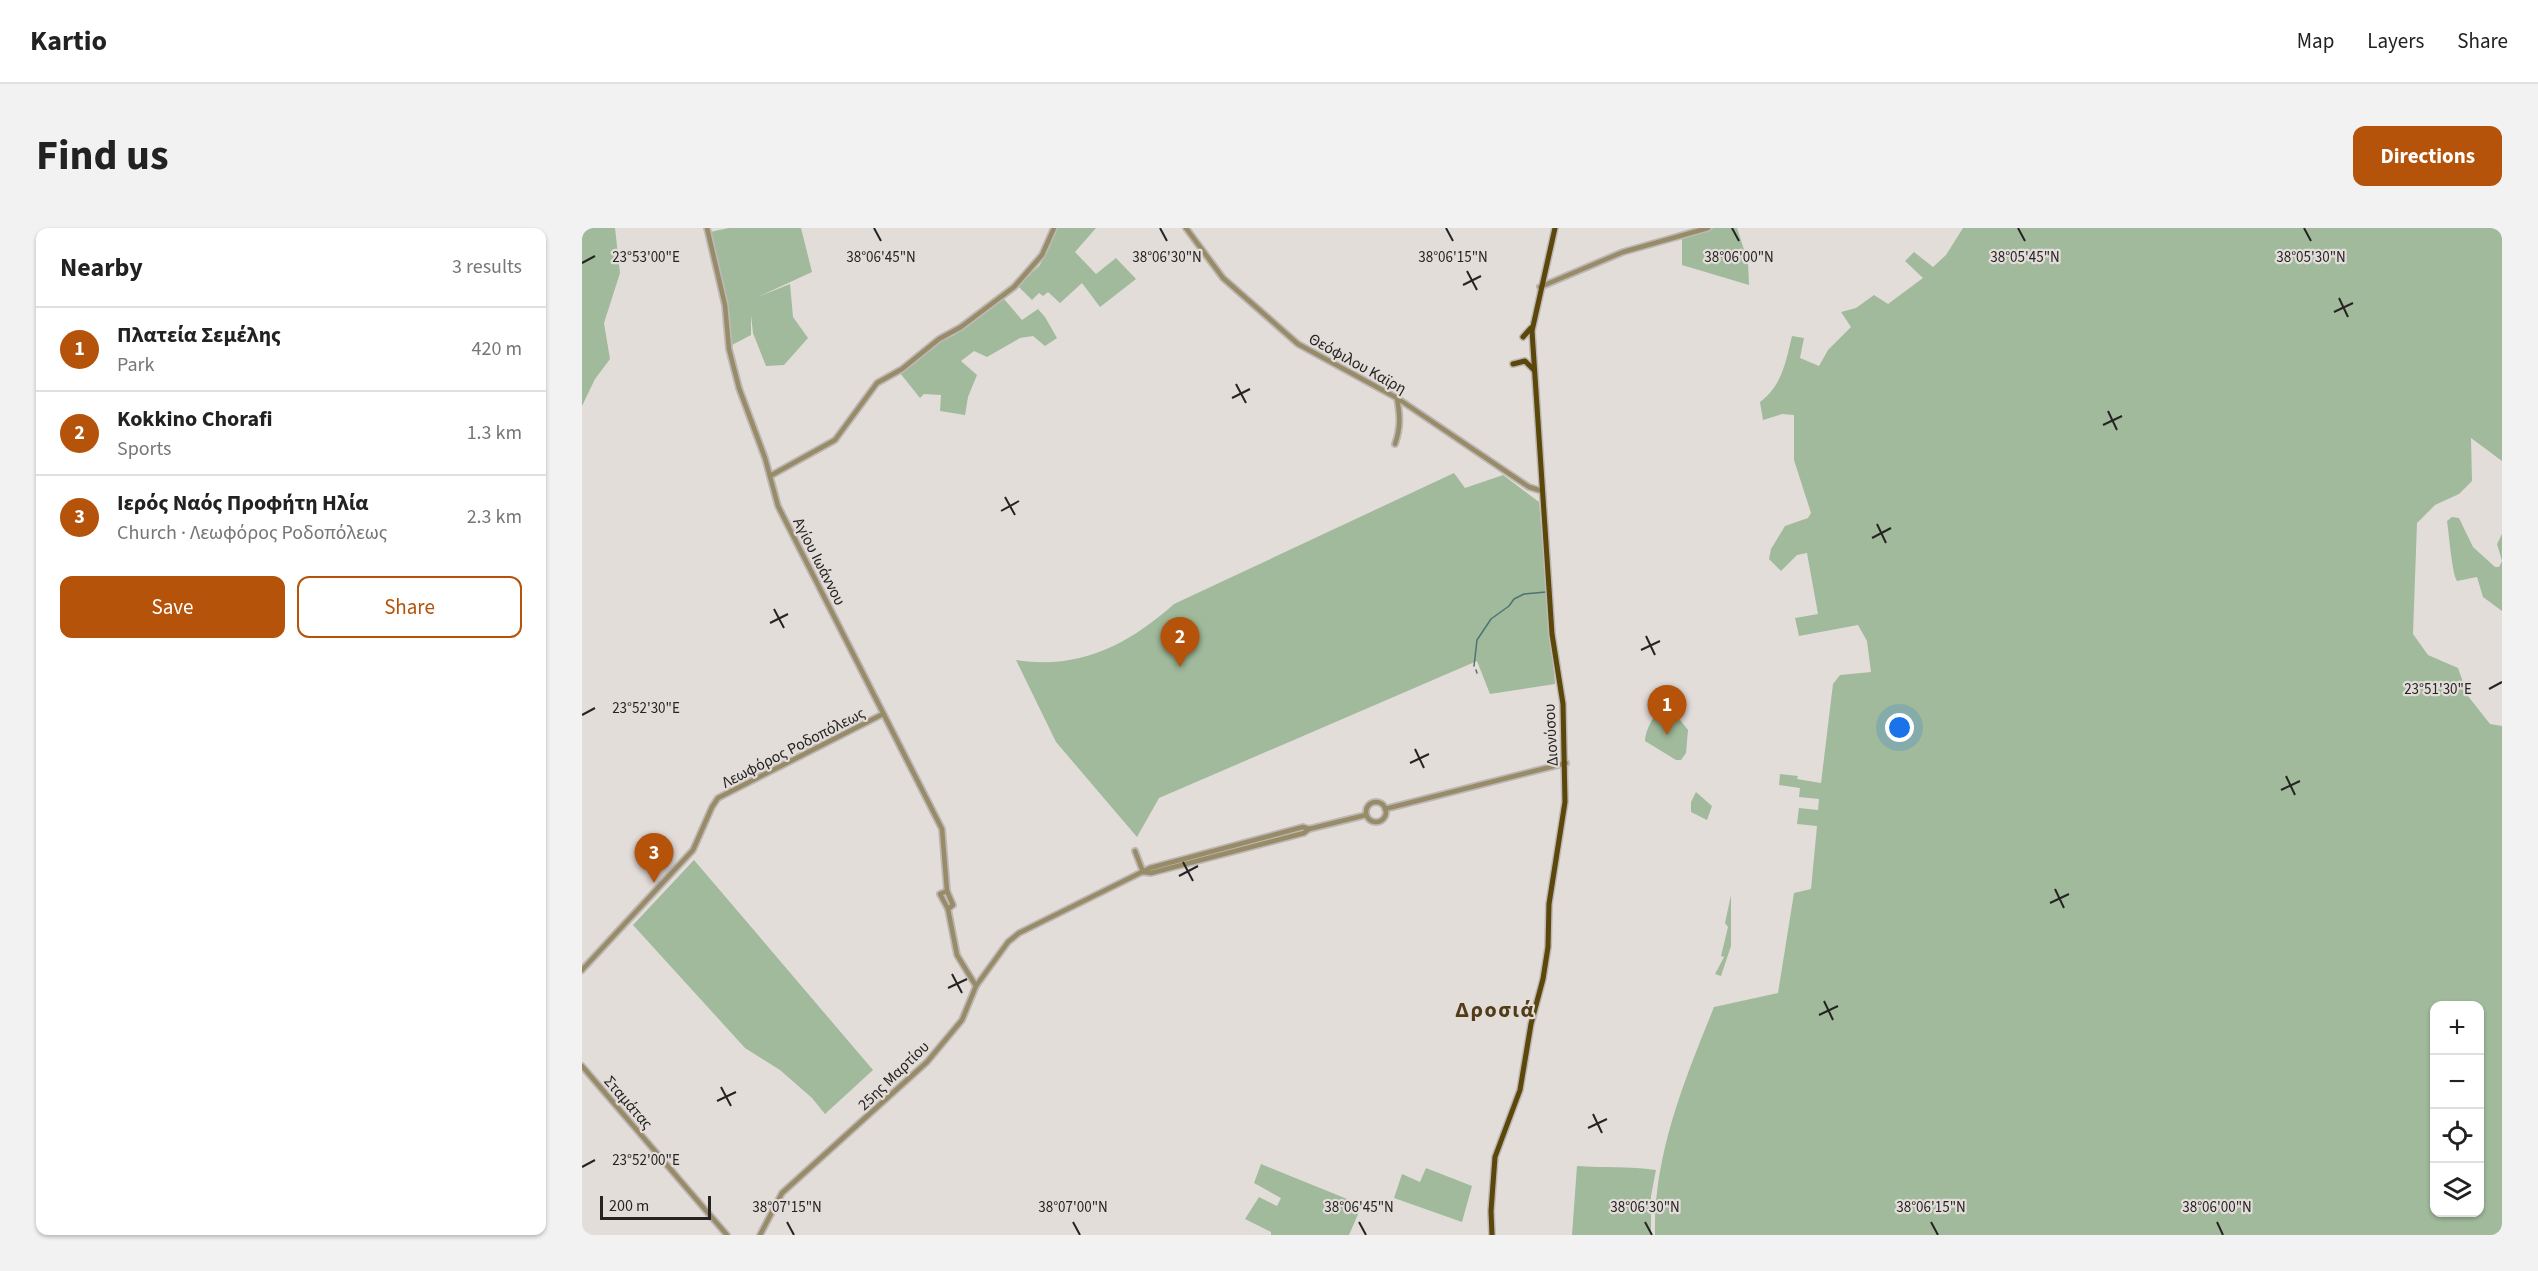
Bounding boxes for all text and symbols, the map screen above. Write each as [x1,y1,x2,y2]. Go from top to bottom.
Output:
text: Kartio [30,21,107,61]
text: Map [2297,26,2334,56]
text: Layers [2367,26,2424,56]
text: Share [2457,26,2508,56]
text: Find us [36,126,169,186]
button: Directions [2353,126,2502,186]
text: 23°53'00"E [612,247,680,268]
text: 38°06'45"N [846,247,916,268]
text: 38°06'30"N [1132,247,1202,268]
text: 38°06'15"N [1418,247,1488,268]
text: 38°06'00"N [1704,247,1774,268]
text: 38°05'45"N [1990,247,2060,268]
text: 38°05'30"N [2276,247,2346,268]
text: Nearby [60,249,143,286]
text: 3 results [452,253,522,281]
text: Πλατεία Σεμέλης [117,319,281,351]
street label: Θεόφιλου Καϊρη [1305,328,1410,400]
text: 1 [74,335,85,363]
text: 420 m [472,335,522,363]
text: Park [117,351,154,379]
text: Kokkino Chorafi [117,403,273,435]
text: 2 [74,419,85,447]
text: 1.3 km [467,419,522,447]
text: Sports [117,435,172,463]
text: Ιερός Ναός Προφήτη Ηλία [117,487,368,519]
text: 3 [74,503,85,531]
text: 2.3 km [467,503,522,531]
street label: Αγίου Ιωάννου [788,514,851,609]
text: Church · Λεωφόρος Ροδοπόλεως [117,519,387,547]
button: Save [60,576,285,638]
button: Share [297,576,522,638]
pin: 2 [1160,618,1200,667]
text: 23°51'30"E [2404,679,2472,700]
pin: 1 [1648,686,1686,735]
text: 23°52'30"E [612,698,680,719]
street label: Λεωφόρος Ροδοπόλεως [718,702,869,794]
street label: Διονύσου [1538,703,1564,767]
your location [1885,713,1914,742]
pin: 3 [634,834,674,883]
district label: Δροσιά [1455,994,1535,1026]
map controls [2430,1001,2484,1217]
button: + [2430,1001,2484,1055]
street label: 25ης Μαρτίου [853,1036,934,1115]
button: − [2430,1055,2484,1109]
street label: Σταμάτας [599,1071,658,1134]
button: locate [2430,1109,2484,1163]
text: 23°52'00"E [612,1150,680,1171]
button: layers [2430,1163,2484,1217]
scale bar [600,1193,711,1220]
text: 200 m [609,1195,649,1217]
text: 38°07'15"N [752,1197,822,1218]
text: 38°07'00"N [1038,1197,1108,1218]
text: 38°06'45"N [1324,1197,1394,1218]
text: 38°06'30"N [1610,1197,1680,1218]
text: 38°06'15"N [1896,1197,1966,1218]
text: 38°06'00"N [2182,1197,2252,1218]

